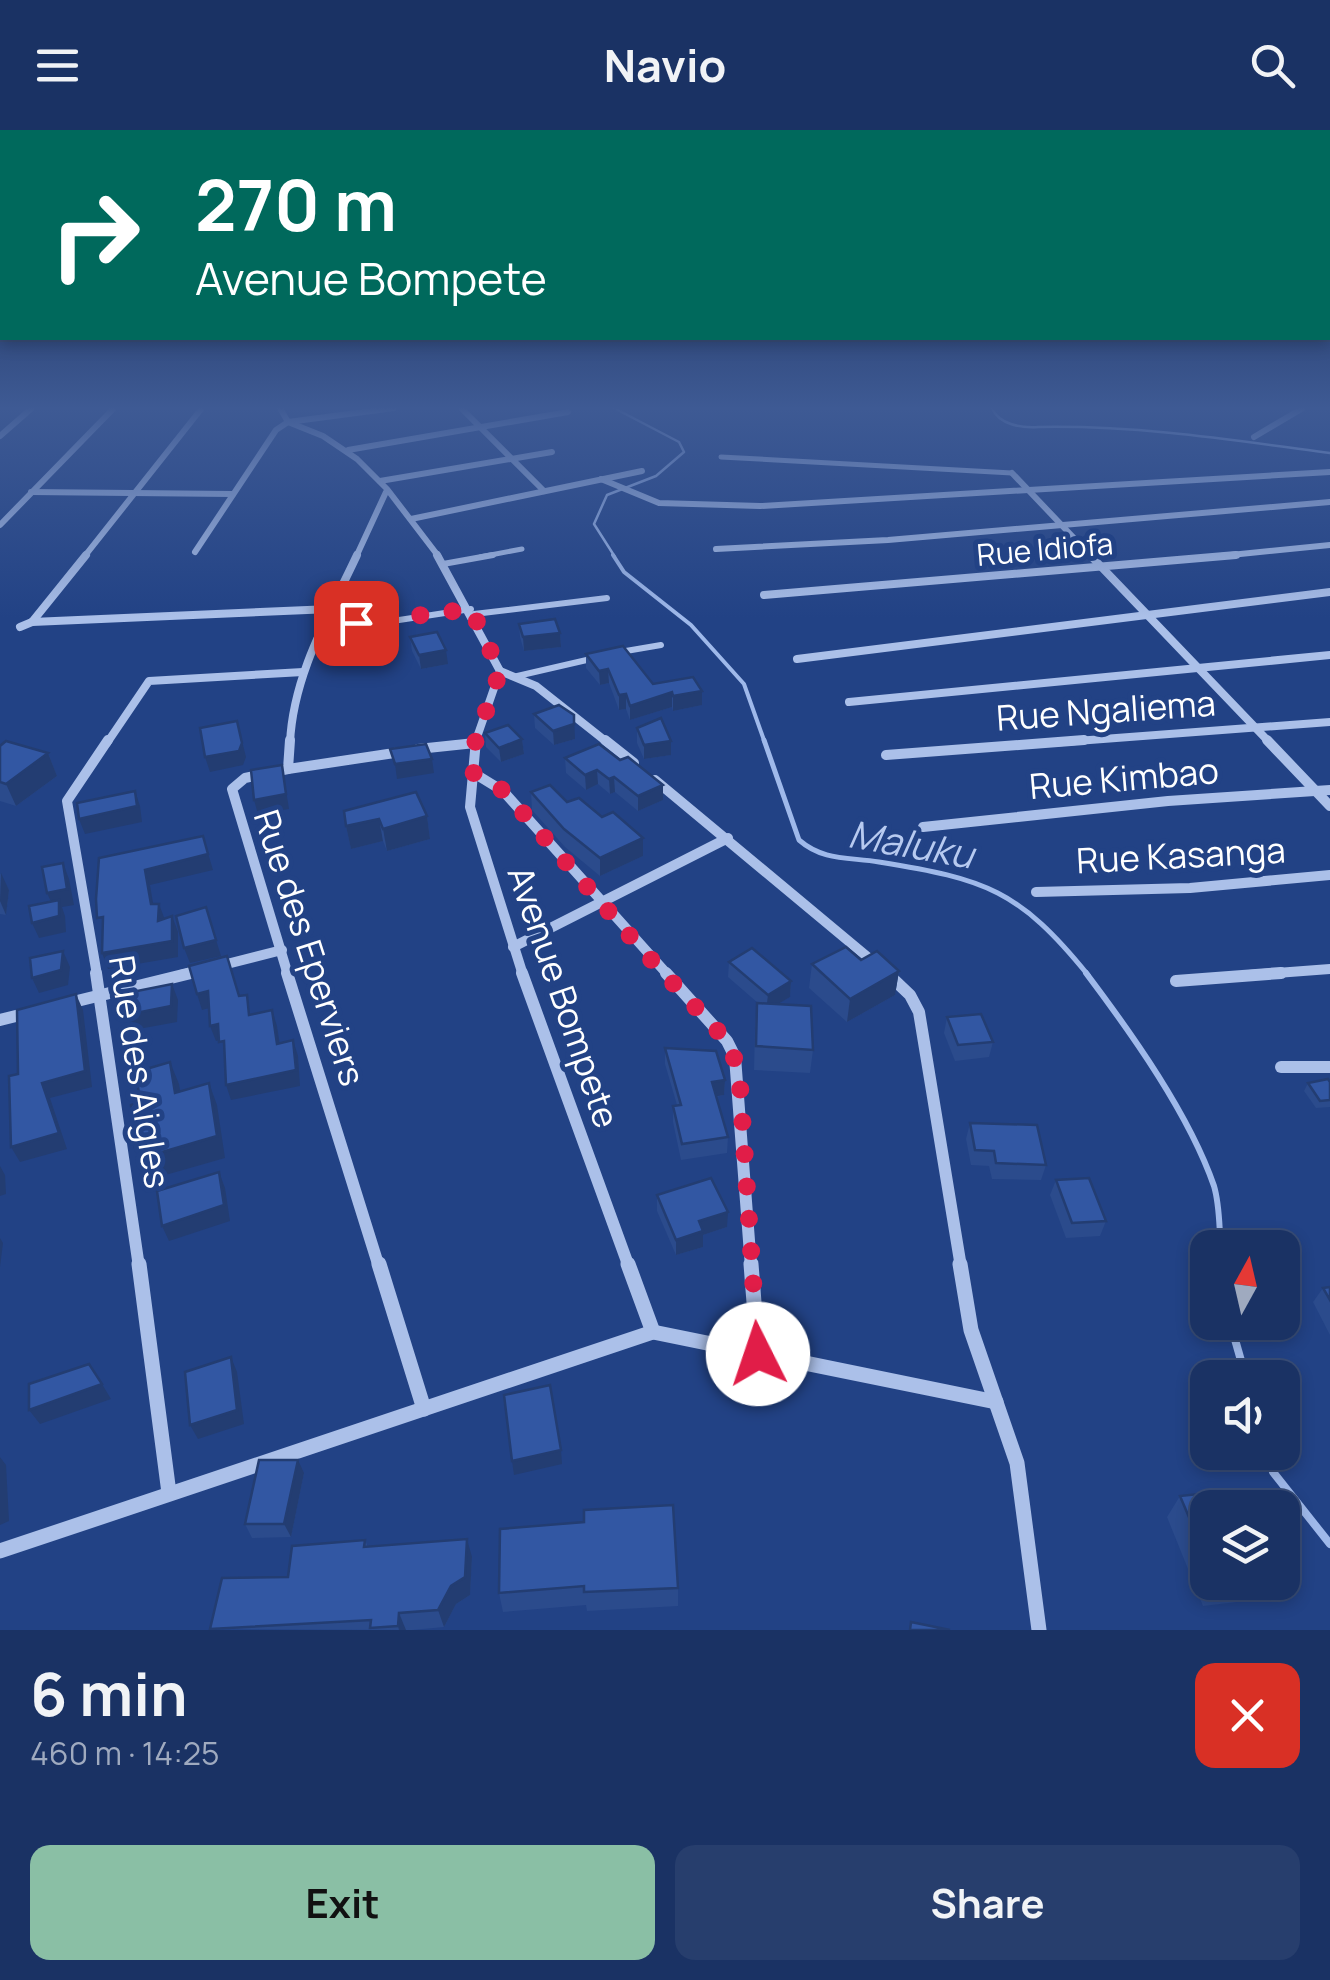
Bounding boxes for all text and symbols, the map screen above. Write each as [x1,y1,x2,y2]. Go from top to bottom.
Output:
text: Navio [604,34,726,96]
icon: menu [30,38,85,93]
icon: search [1245,38,1300,93]
text: 270 m [195,156,397,252]
icon: right [30,170,160,300]
text: Avenue Bompete [195,247,547,309]
street label: Rue Idiofa [975,522,1115,575]
pin [314,581,399,666]
icon: arrive [329,596,384,651]
street label: Rue Ngaliema [995,678,1217,742]
street label: Rue Kimbao [1027,746,1221,810]
street label: Rue des Eperviers [243,804,377,1092]
water label: Maluku [845,806,981,880]
street label: Rue Kasanga [1075,826,1287,884]
street label: Avenue Bompete [497,860,631,1134]
street label: Rue des Aigles [98,952,182,1192]
north arrow [1190,1230,1300,1340]
map controls [1190,1230,1300,1600]
position arrow [706,1302,810,1406]
button: sound [1190,1360,1300,1470]
button: layers [1190,1490,1300,1600]
text: 6 min [30,1652,188,1734]
button: close [1195,1663,1300,1768]
text: 460 m · 14:25 [30,1731,219,1775]
button: Exit [30,1845,655,1960]
button: Share [675,1845,1300,1960]

